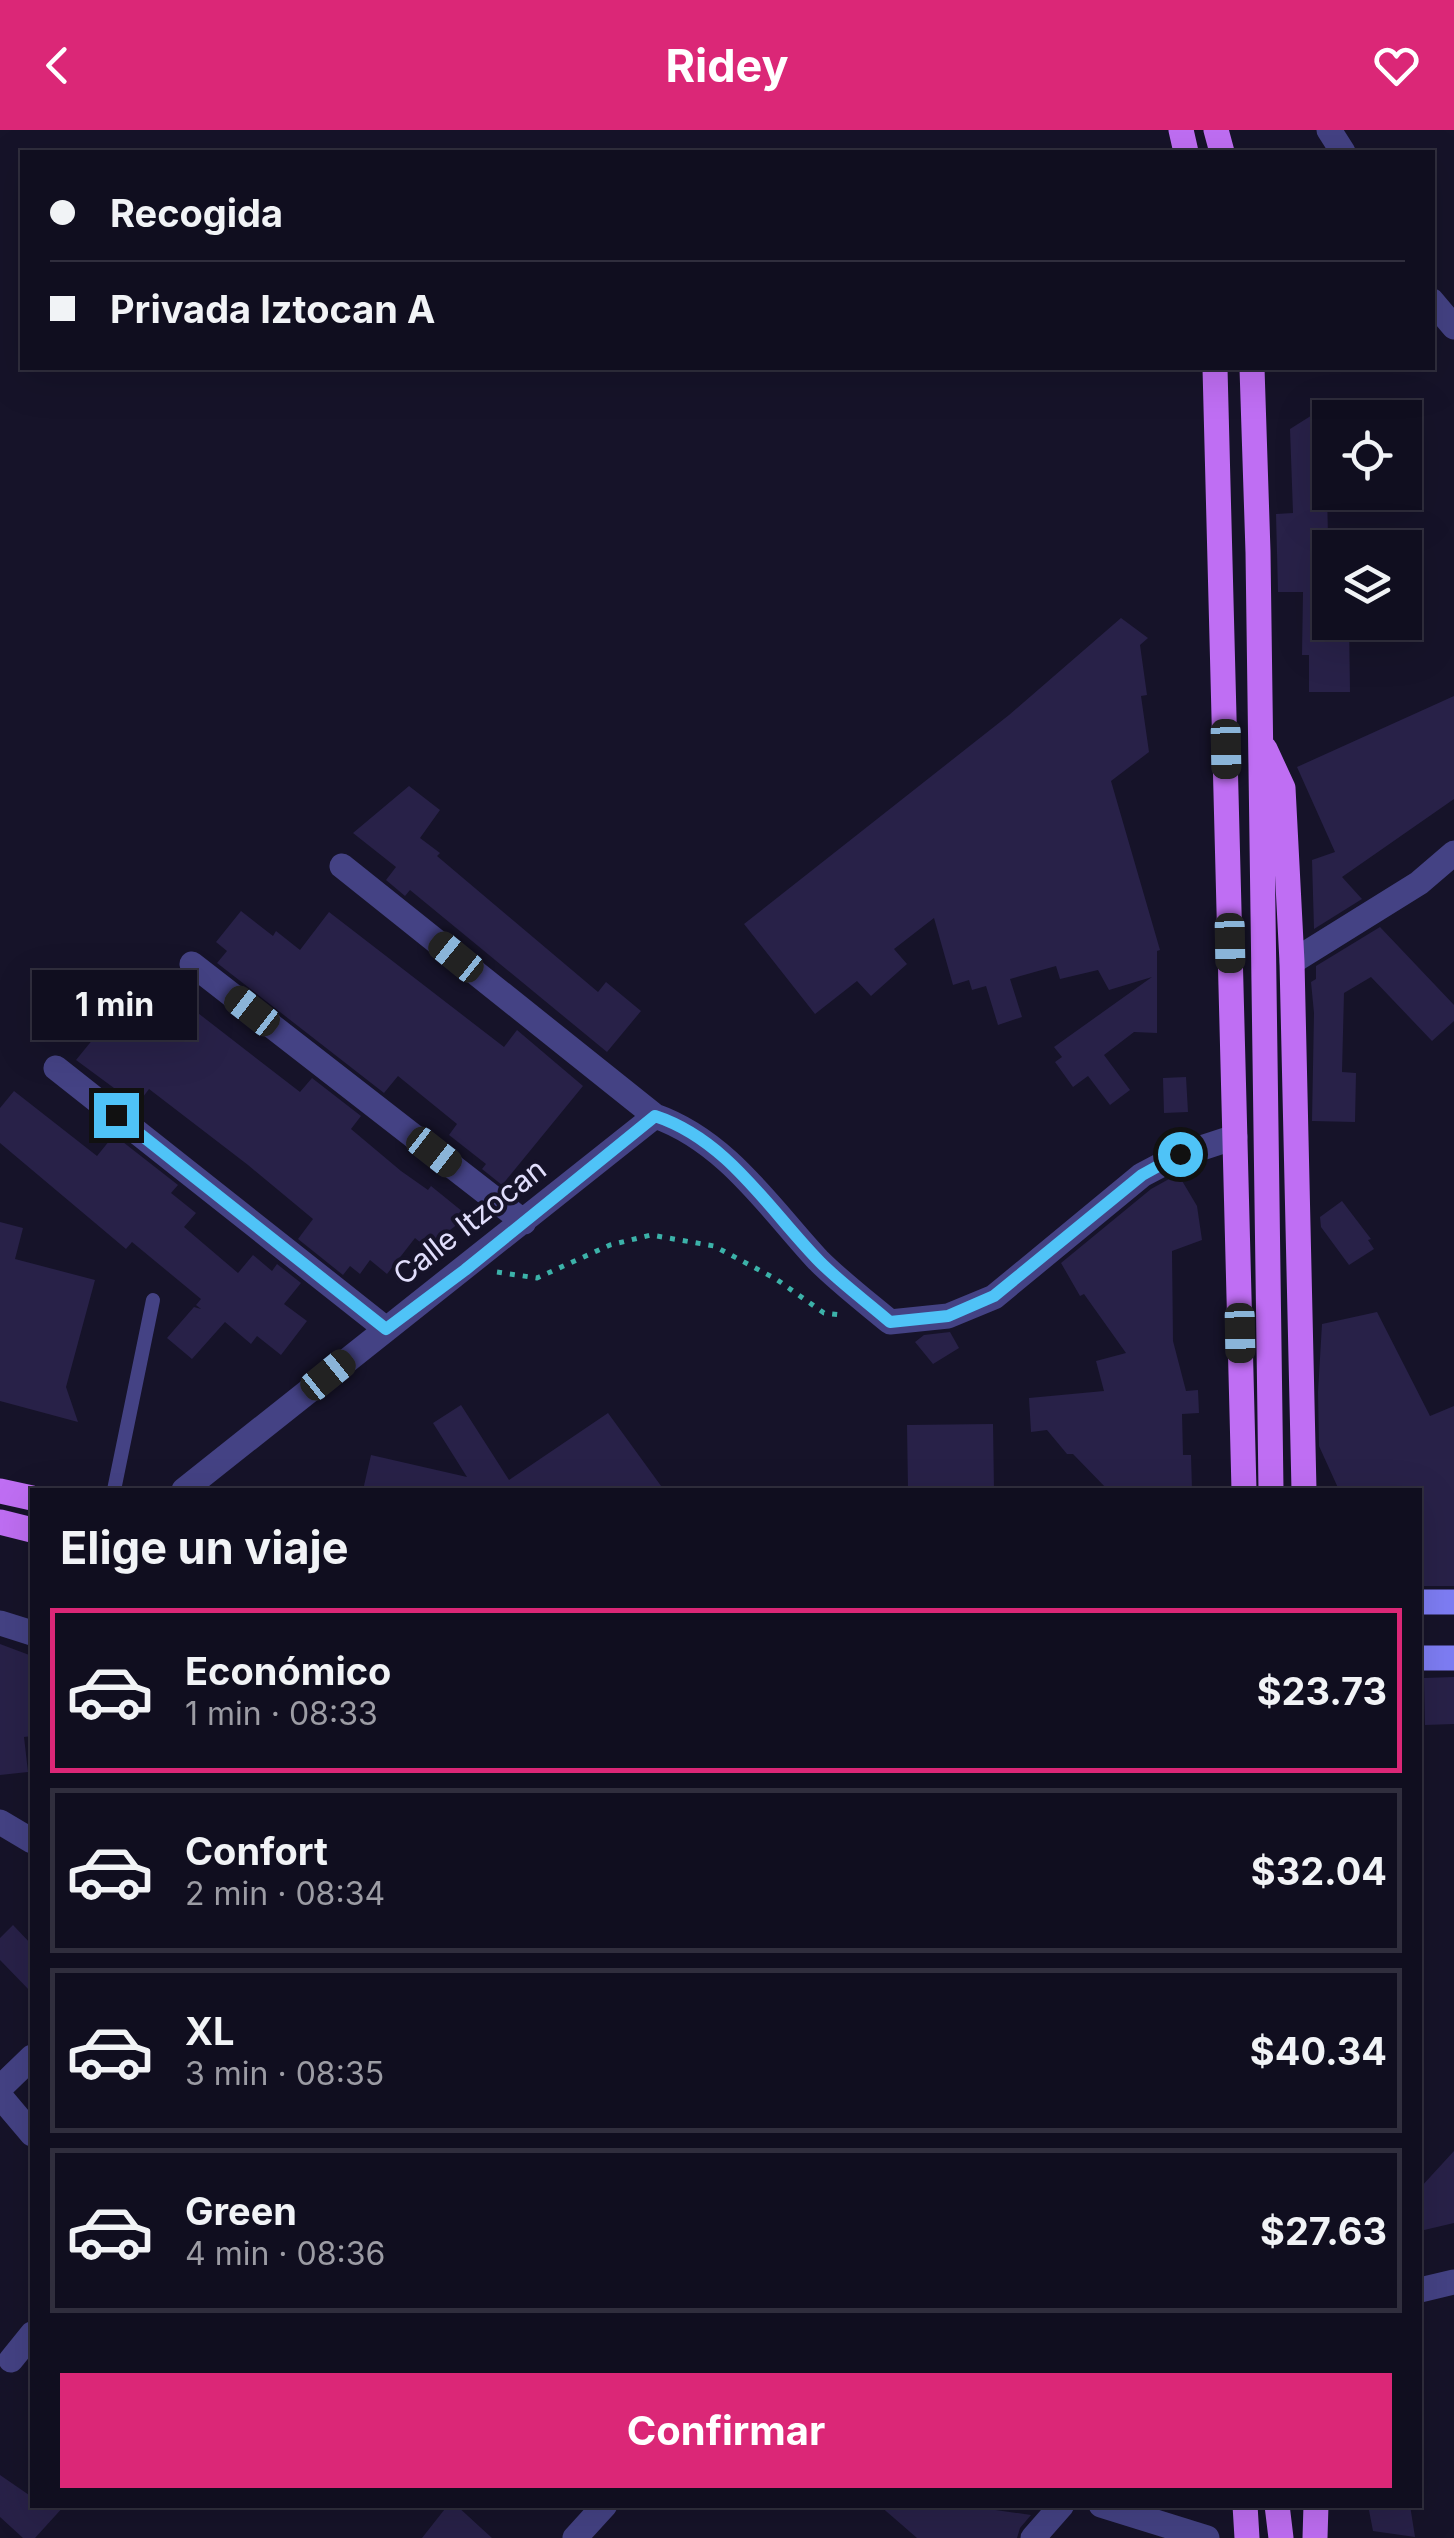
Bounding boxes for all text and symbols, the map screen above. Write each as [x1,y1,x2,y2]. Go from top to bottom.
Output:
icon: back [30,38,85,93]
text: Ridey [665,38,789,93]
icon: heart [1369,38,1424,93]
text: Recogida [110,190,283,236]
text: Privada Iztocan A [110,286,435,332]
map controls [1312,400,1422,640]
button: locate [1312,400,1422,510]
button: layers [1312,530,1422,640]
car [1210,719,1242,779]
car [1214,913,1246,973]
car [423,926,489,988]
callout: 1 min [34,970,198,1040]
car [219,981,285,1041]
text: 1 min [75,985,154,1024]
route end [94,1093,139,1138]
car [401,1122,467,1182]
route start [1158,1132,1203,1177]
street label: Calle Itzocan [386,1150,553,1292]
car [1224,1303,1256,1363]
car [295,1344,361,1406]
text: Elige un viaje [60,1520,349,1575]
icon: car [65,1646,155,1736]
text: Económico [185,1648,391,1694]
text: $23.73 [1257,1668,1387,1714]
text: 1 min · 08:33 [185,1694,378,1733]
icon: car [65,1826,155,1916]
text: Confort [185,1828,328,1874]
text: $32.04 [1251,1848,1387,1894]
text: 2 min · 08:34 [185,1874,385,1913]
icon: car [65,2006,155,2096]
text: XL [185,2008,235,2054]
text: $40.34 [1250,2028,1387,2074]
text: 3 min · 08:35 [185,2054,384,2093]
icon: car [65,2186,155,2276]
text: Green [185,2188,297,2234]
text: $27.63 [1260,2208,1387,2254]
text: 4 min · 08:36 [185,2234,385,2273]
button: Confirmar [60,2373,1392,2488]

